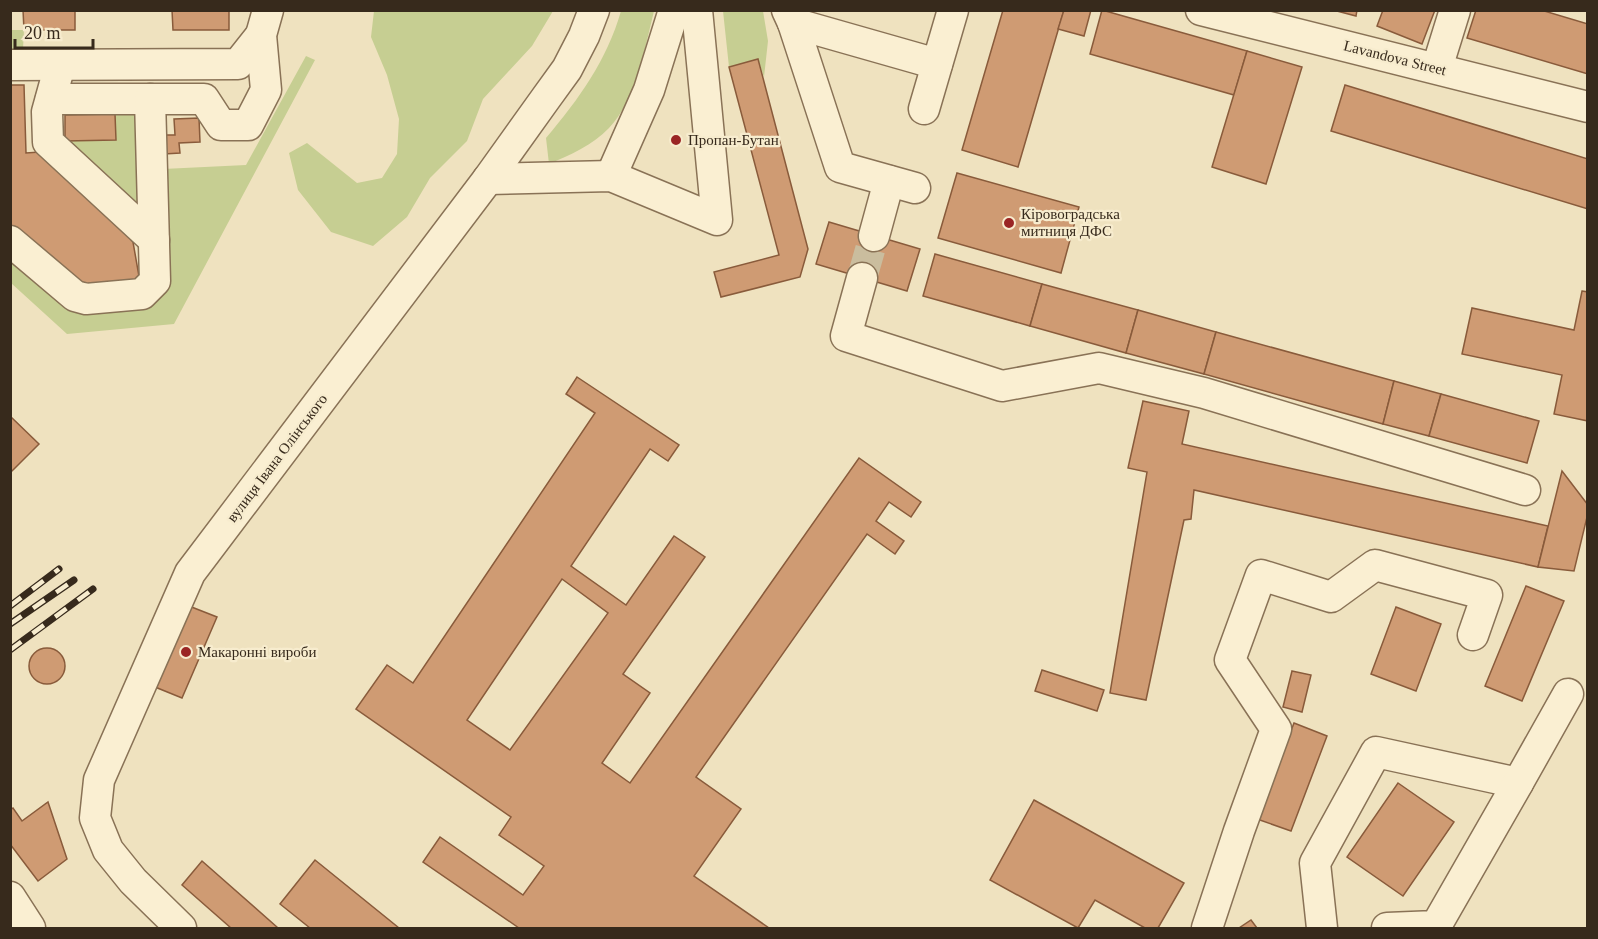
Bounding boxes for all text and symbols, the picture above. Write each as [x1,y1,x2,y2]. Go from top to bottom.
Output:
scale bar [15,12,93,50]
text: 20 m [24,23,61,43]
street label: Lavandova Street [1342,37,1449,79]
place label: Пропан-Бутан [688,132,779,148]
marker: Пропан-Бутан [669,133,683,147]
place label: Кіровоградська митниця ДФС [1021,206,1120,239]
marker: Кіровоградська митниця ДФС [1002,216,1016,230]
street label: вулиця Івана Олінського [224,391,330,525]
place label: Макаронні вироби [198,644,316,660]
marker: Макаронні вироби [179,645,193,659]

